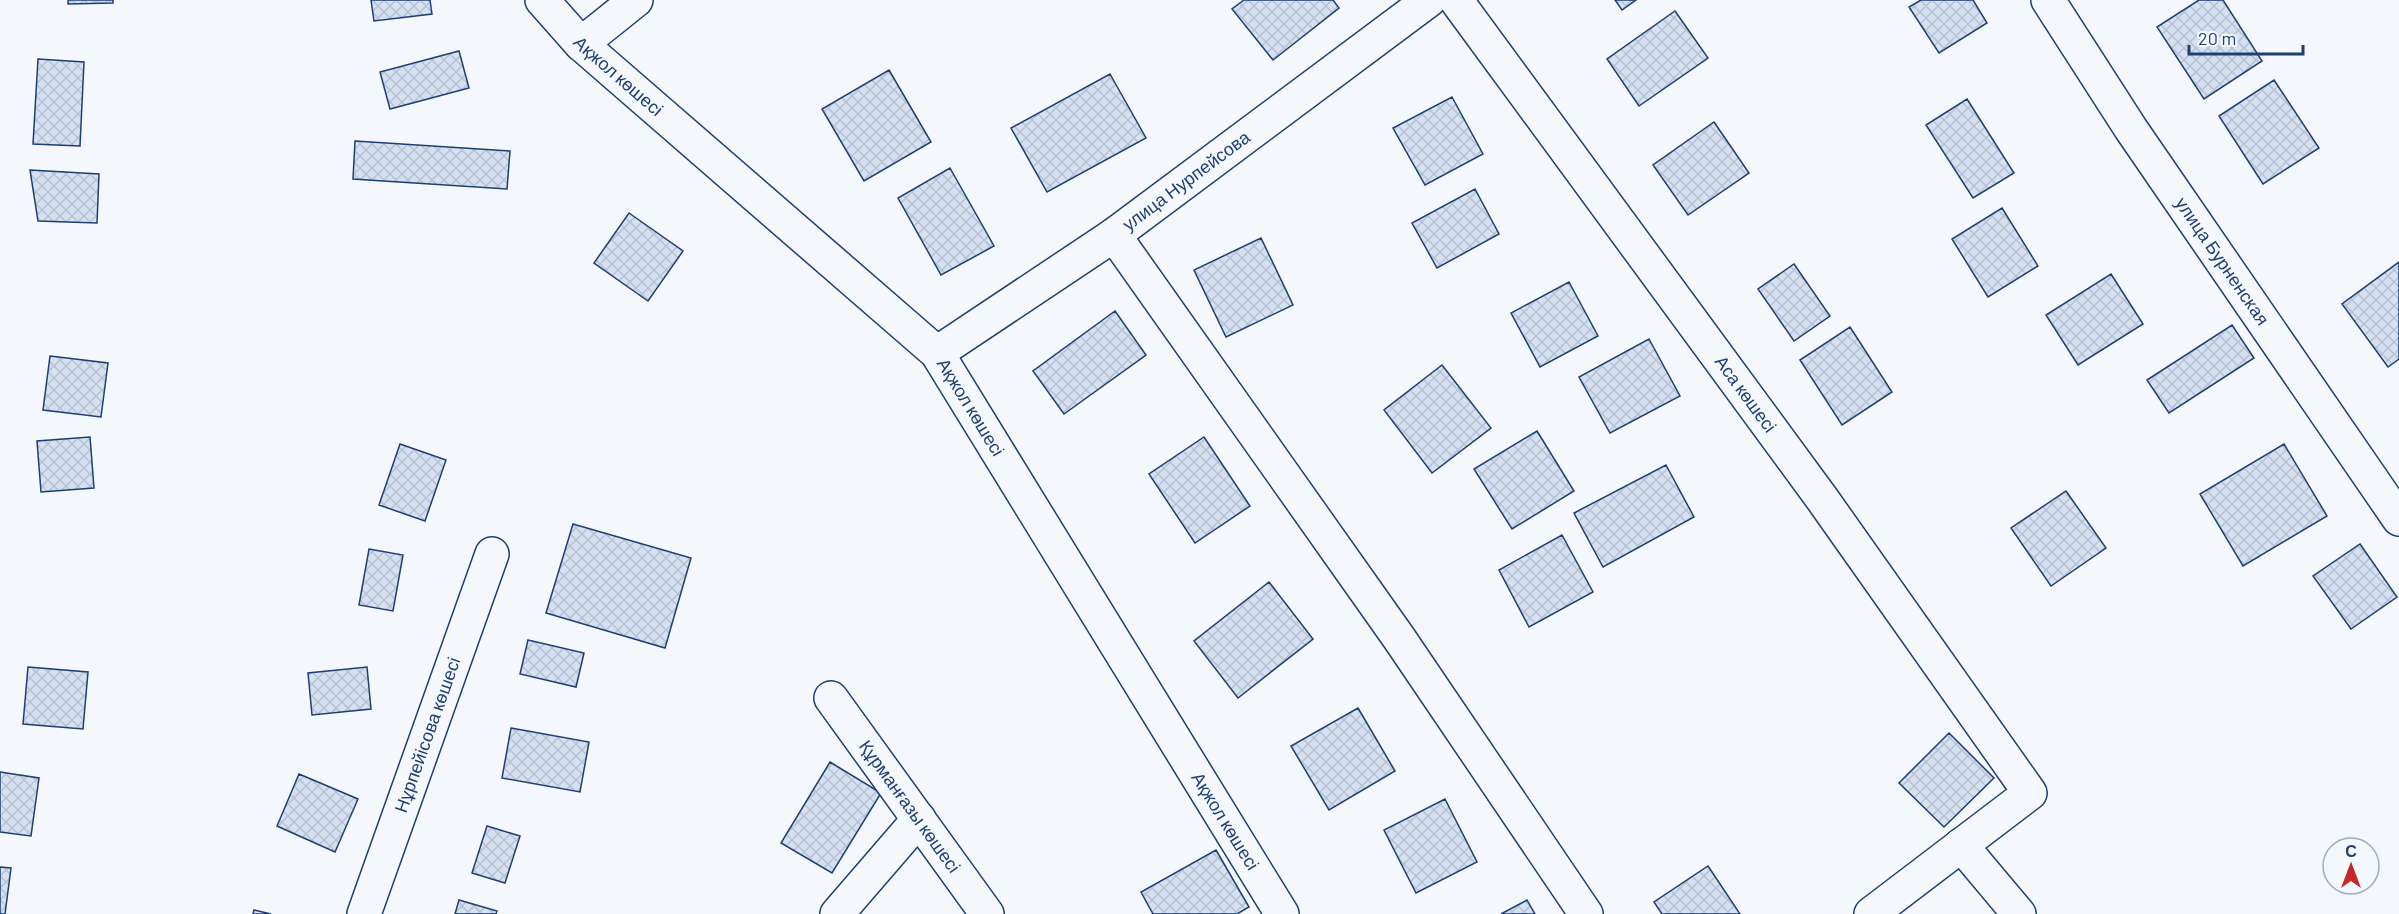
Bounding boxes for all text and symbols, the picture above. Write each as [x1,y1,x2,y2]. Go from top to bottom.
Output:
scale bar [2189,18,2303,56]
text: 20 m [2198,27,2236,49]
street label: Ақжол көшесі [569,31,668,120]
street label: улица Нурпейсова [1118,125,1255,235]
street label: улица Бурненская [2171,193,2274,329]
street label: Аса көшесі [1711,351,1782,436]
street label: Ақжол көшесі [933,354,1010,460]
street label: Нұрпейісова көшесі [389,654,464,815]
street label: Құрманғазы көшесі [855,735,966,877]
street label: Ақжол көшесі [1187,768,1264,874]
north arrow [2321,836,2381,896]
text: С [2345,841,2357,860]

